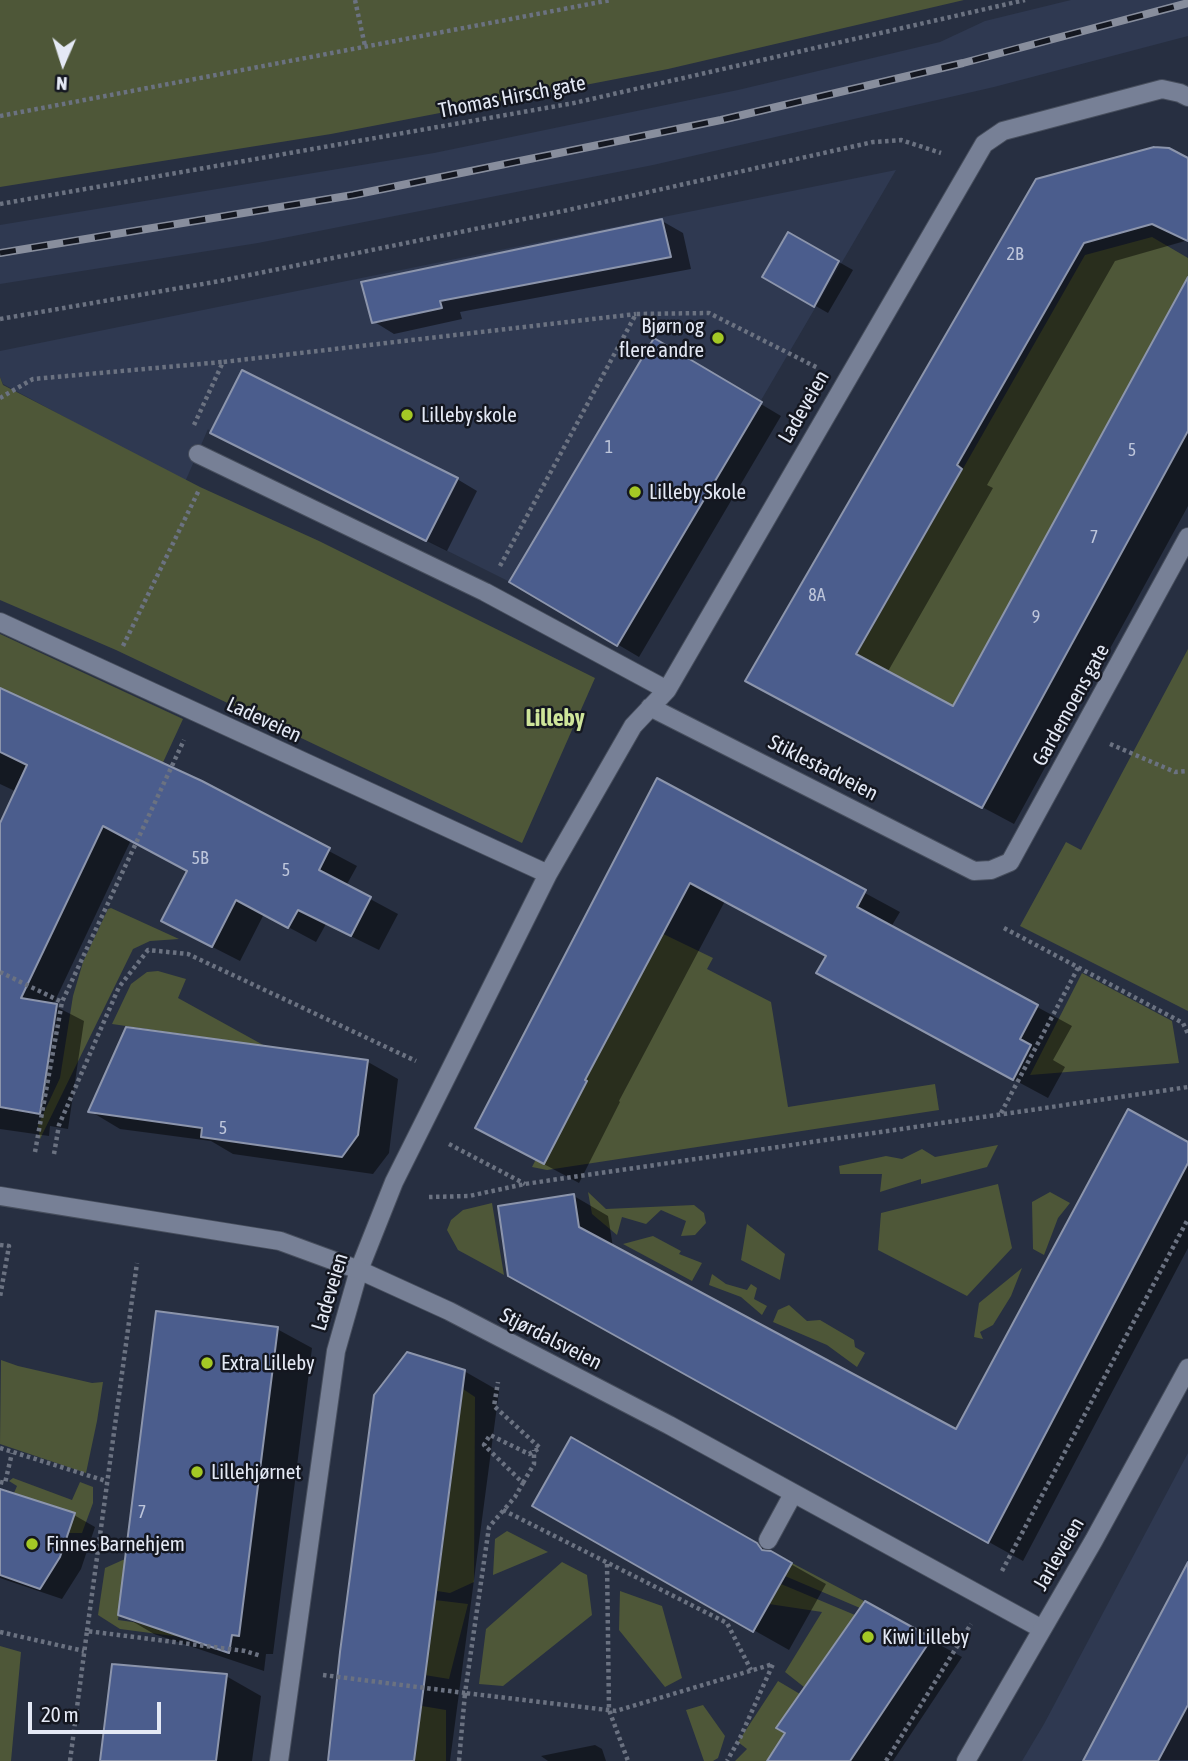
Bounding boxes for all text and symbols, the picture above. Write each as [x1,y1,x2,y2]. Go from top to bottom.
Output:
north arrow [28,28,98,98]
street label: Thomas Hirsch gate [436,70,588,124]
text: N [56,73,68,95]
house number: 2B [1007,243,1023,265]
place label: Bjørn og flere andre [619,313,704,363]
marker: Bjørn og flere andre [710,330,726,346]
street label: Ladeveien [773,366,835,448]
place label: Lilleby skole [421,402,517,428]
marker: Lilleby skole [399,407,415,423]
house number: 1 [605,436,613,458]
house number: 5 [1128,439,1136,461]
place label: Lilleby Skole [649,479,746,505]
marker: Lilleby Skole [627,484,643,500]
house number: 7 [1090,526,1098,548]
house number: 8A [808,584,826,606]
house number: 9 [1032,606,1040,628]
street label: Gardemoens gate [1027,640,1115,770]
street label: Ladeveien [223,692,305,748]
district label: Lilleby [525,704,585,732]
street label: Stiklestadveien [764,730,882,806]
house number: 5B [192,847,208,869]
house number: 5 [282,859,290,881]
house number: 5 [219,1117,227,1139]
street label: Ladeveien [306,1250,354,1334]
street label: Stjørdalsveien [496,1303,606,1375]
place label: Extra Lilleby [221,1350,315,1376]
marker: Extra Lilleby [199,1355,215,1371]
place label: Lillehjørnet [211,1459,301,1485]
marker: Lillehjørnet [189,1464,205,1480]
house number: 7 [138,1501,146,1523]
street label: Jarleveien [1028,1513,1090,1595]
place label: Finnes Barnehjem [46,1531,185,1557]
marker: Finnes Barnehjem [24,1536,40,1552]
place label: Kiwi Lilleby [882,1624,969,1650]
marker: Kiwi Lilleby [860,1629,876,1645]
scale bar [32,1688,164,1732]
text: 20 m [41,1702,79,1726]

